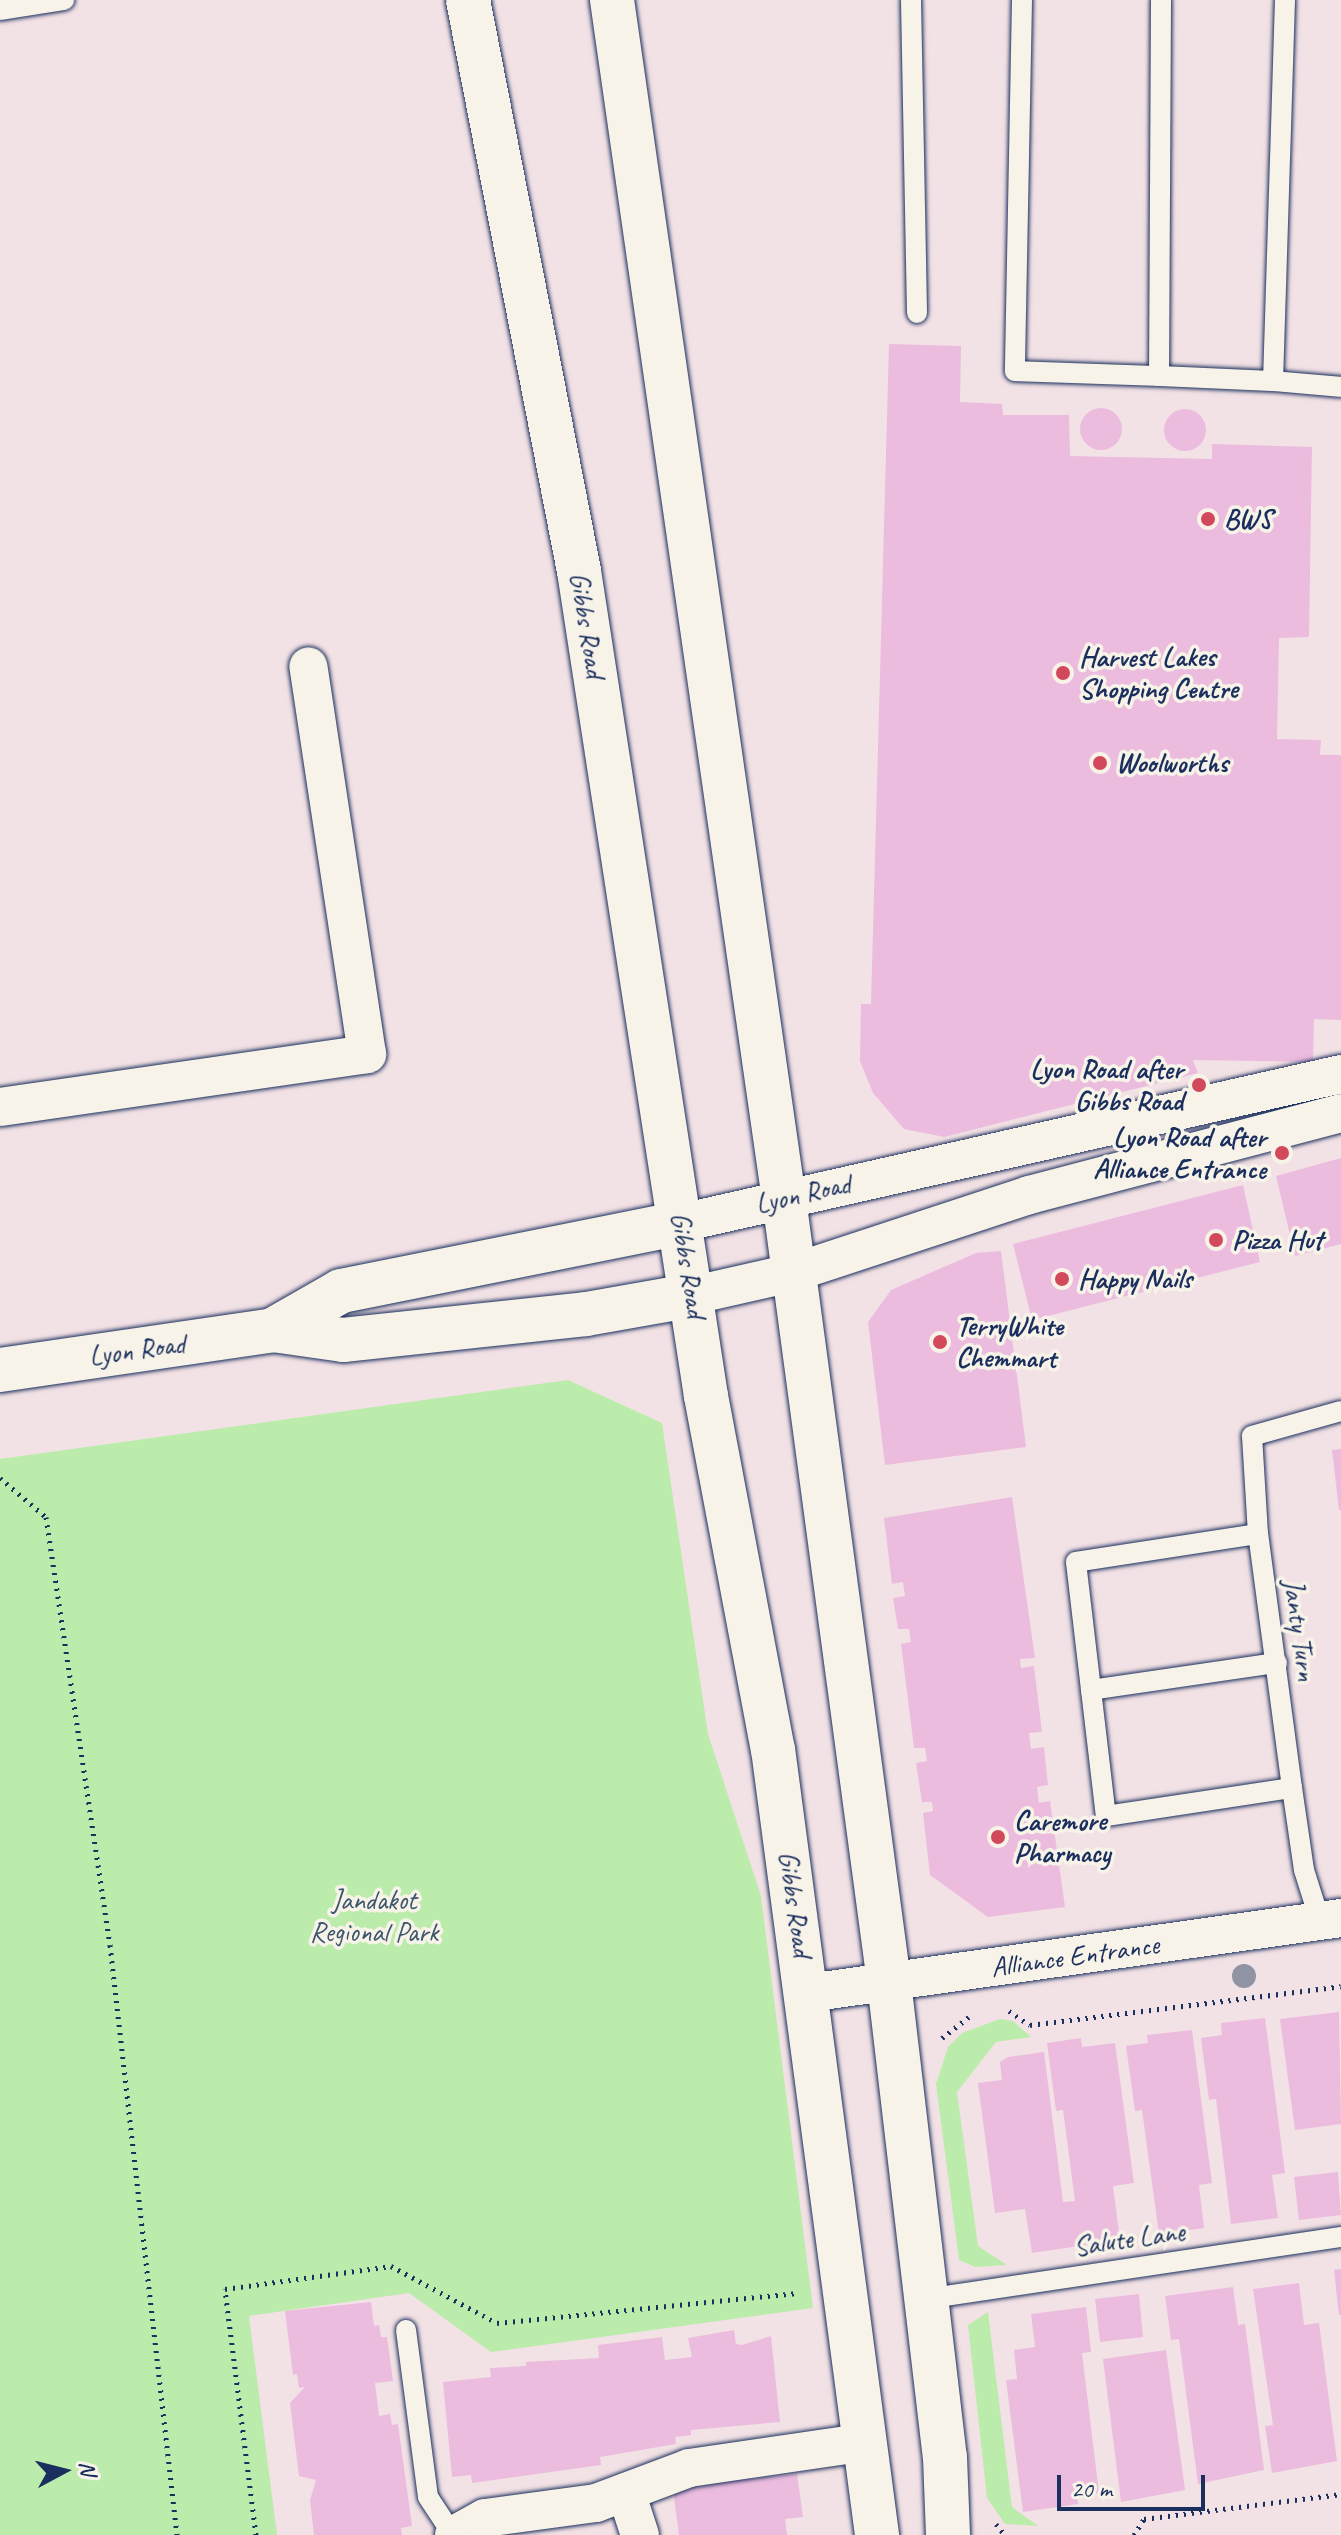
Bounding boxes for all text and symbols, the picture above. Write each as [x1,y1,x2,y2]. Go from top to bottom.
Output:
place label: BWS [1224,502,1272,536]
marker: BWS [1199,510,1217,528]
street label: Gibbs Road [562,570,612,680]
place label: Harvest Lakes Shopping Centre [1079,640,1238,706]
marker: Harvest Lakes Shopping Centre [1054,664,1072,682]
place label: Woolworths [1116,746,1228,780]
marker: Woolworths [1091,754,1109,772]
place label: Lyon Road after Gibbs Road [1030,1052,1183,1118]
marker: Lyon Road after Gibbs Road [1190,1076,1208,1094]
place label: Lyon Road after Alliance Entrance [1094,1120,1266,1186]
marker: Lyon Road after Alliance Entrance [1273,1144,1291,1162]
street label: Lyon Road [752,1167,854,1221]
street label: Gibbs Road [663,1210,713,1320]
place label: Pizza Hut [1232,1223,1322,1257]
marker: Pizza Hut [1207,1231,1225,1249]
place label: Happy Nails [1078,1262,1194,1296]
marker: Happy Nails [1053,1270,1071,1288]
place label: TerryWhite Chemmart [956,1309,1063,1375]
street label: Lyon Road [87,1327,187,1373]
marker: TerryWhite Chemmart [931,1333,949,1351]
street label: Janty Turn [1276,1577,1324,1683]
place label: Caremore Pharmacy [1014,1804,1110,1870]
marker: Caremore Pharmacy [989,1828,1007,1846]
street label: Gibbs Road [771,1849,819,1959]
park label: Jandakot Regional Park [309,1883,439,1949]
street label: Alliance Entrance [989,1928,1161,1984]
street label: Salute Lane [1071,2215,1187,2263]
north arrow [24,2431,104,2511]
scale bar [1061,2459,1209,2509]
text: N [73,2460,103,2477]
text: 20 m [1071,2474,1112,2504]

